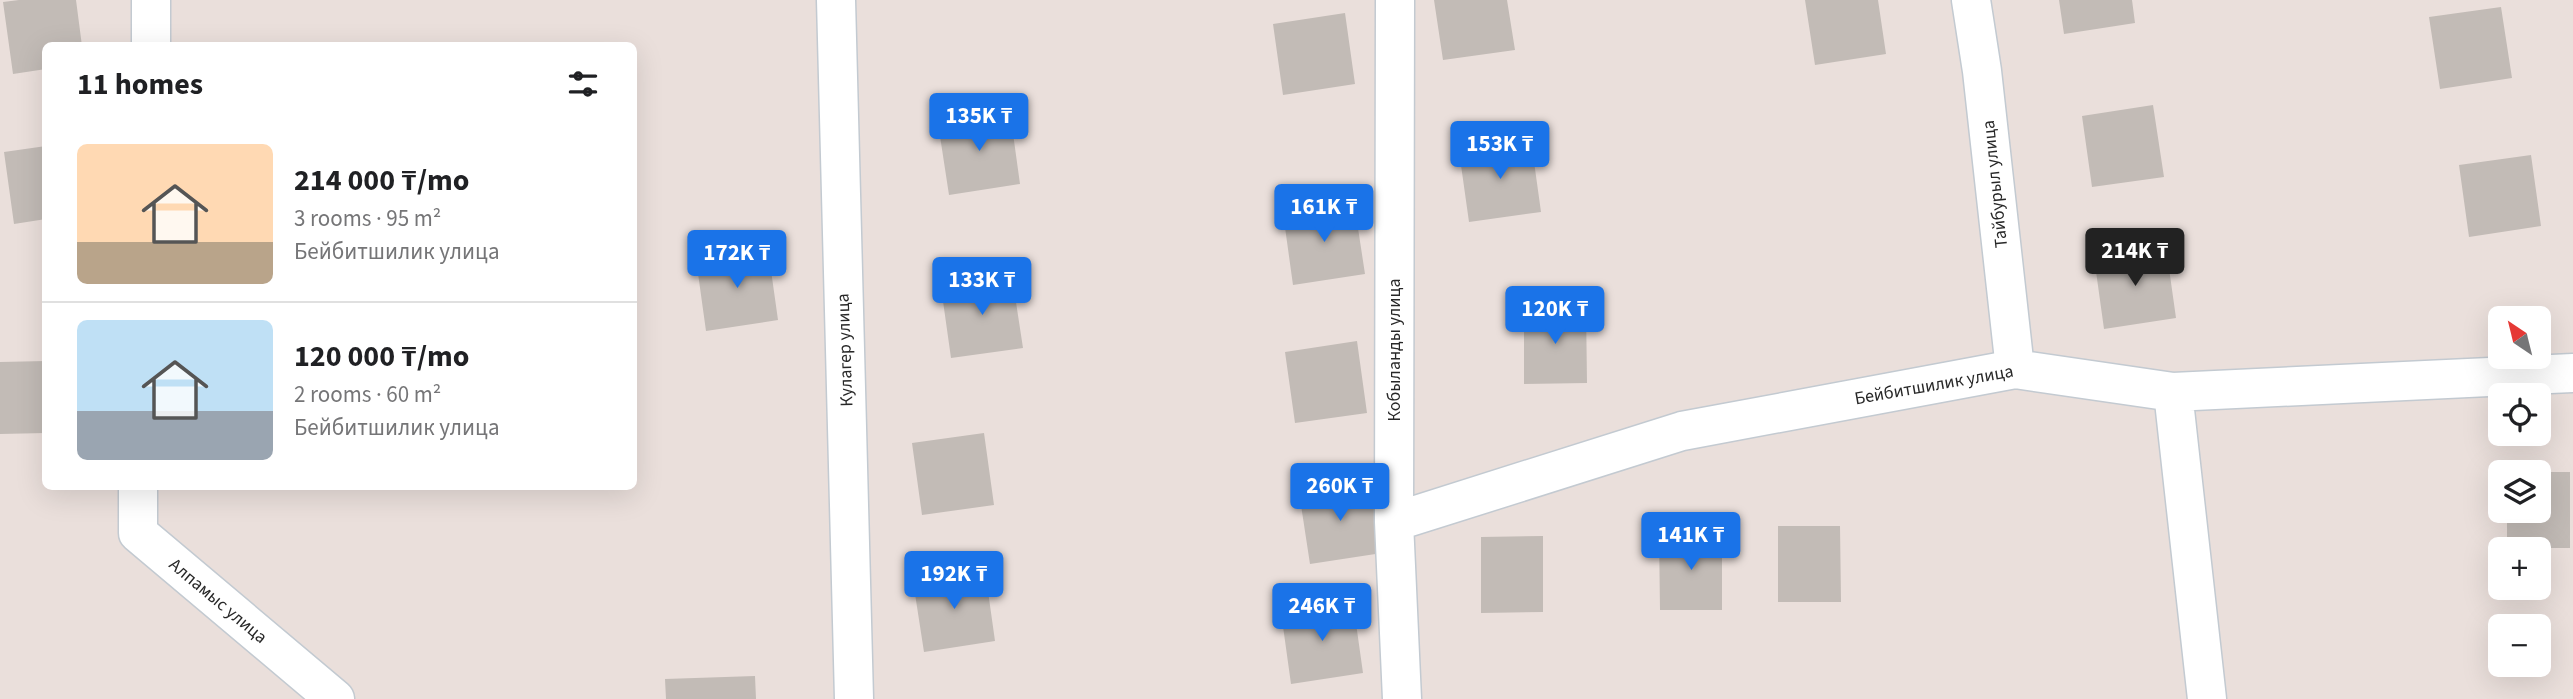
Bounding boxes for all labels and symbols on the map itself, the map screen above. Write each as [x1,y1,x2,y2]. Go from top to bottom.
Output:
pin: 135K ₸ [922,94,1036,153]
street label: Тайбурыл улица [1976,119,2014,249]
pin: 153K ₸ [1443,122,1557,181]
pin: 161K ₸ [1267,184,1381,244]
pin: 214K ₸ [2078,229,2192,288]
pin: 172K ₸ [680,230,794,290]
pin: 133K ₸ [925,258,1039,317]
street label: Кобыланды улица [1382,278,1407,422]
pin: 120K ₸ [1498,286,1612,346]
street label: Кулагер улица [831,293,859,407]
north arrow [2488,306,2552,369]
street label: Бейбитшилик улица [1853,359,2015,411]
pin: 260K ₸ [1283,463,1397,523]
pin: 141K ₸ [1634,512,1748,572]
street label: Алпамыс улица [164,552,272,650]
pin: 192K ₸ [897,552,1011,611]
pin: 246K ₸ [1265,584,1379,643]

